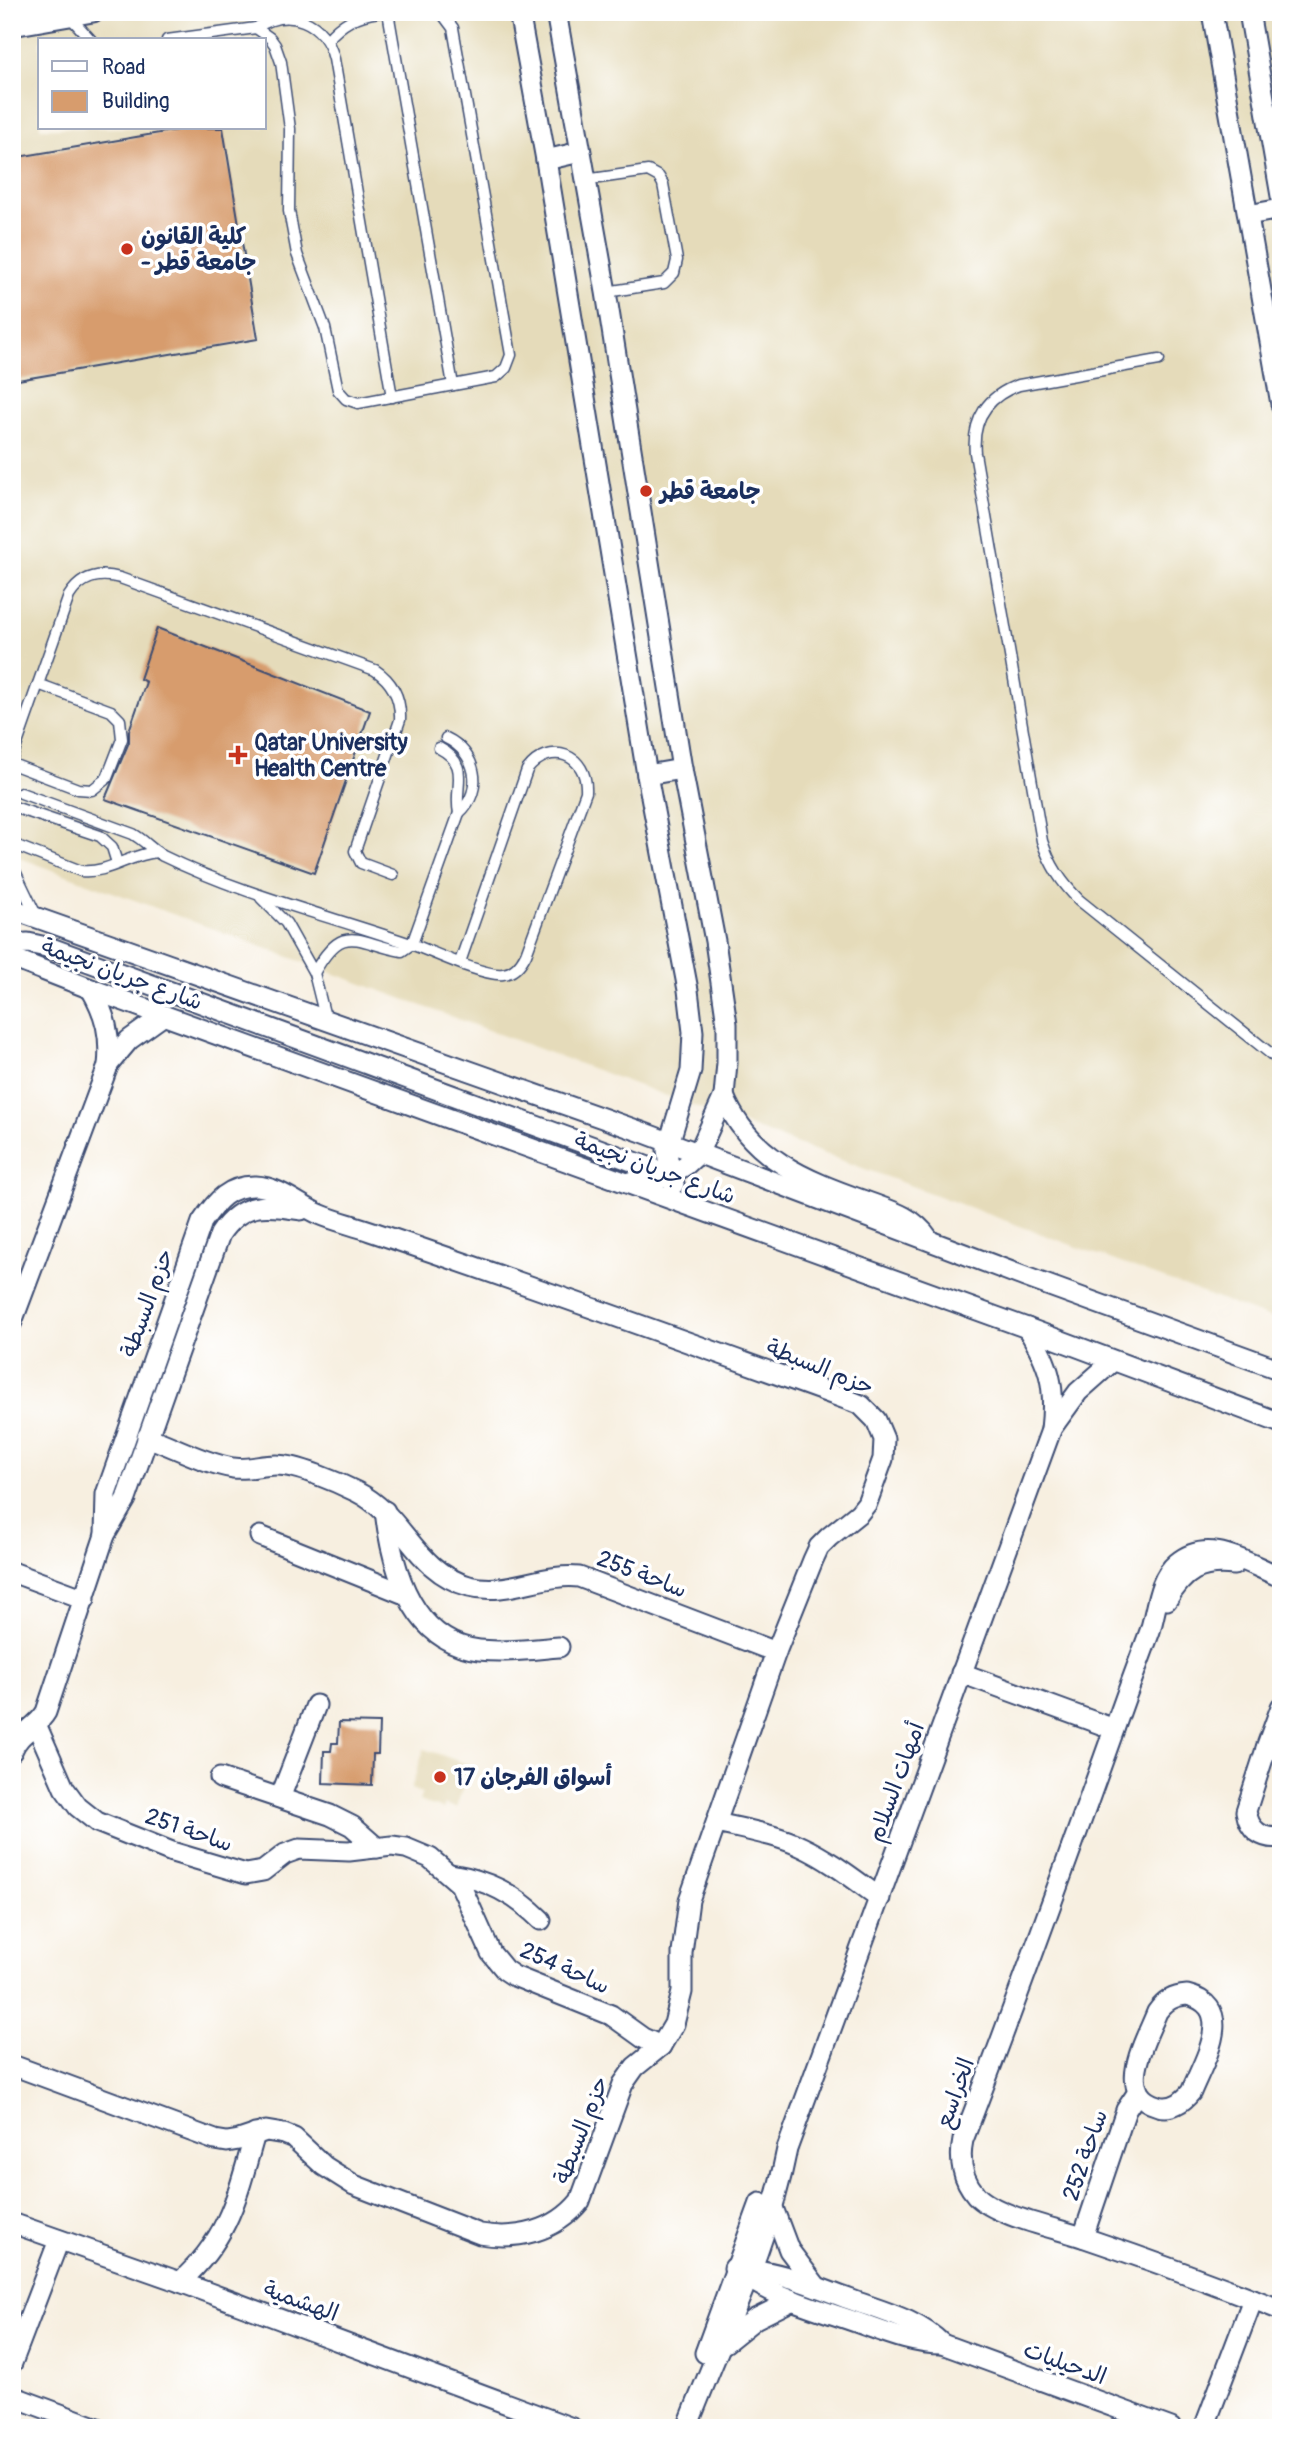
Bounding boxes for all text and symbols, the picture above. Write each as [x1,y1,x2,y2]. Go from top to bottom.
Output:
legend [38,38,266,130]
text: Road [102,54,146,81]
text: Building [102,88,169,115]
place label: كلية القانون - جامعة قطر [141,222,256,277]
marker: كلية القانون - جامعة قطر [119,241,135,257]
place label: جامعة قطر [658,477,761,506]
marker: جامعة قطر [638,483,654,499]
place label: Qatar University Health Centre [254,728,408,783]
marker: Qatar University Health Centre [228,745,248,765]
street label: شارع جريان نجيمة [37,931,207,1018]
street label: شارع جريان نجيمة [570,1125,740,1212]
street label: حزم السبطة [114,1245,183,1362]
street label: حزم السبطة [761,1332,878,1404]
street label: ساحة 255 [593,1544,691,1604]
street label: أمهات السلام [861,1718,934,1847]
place label: أسواق الفرجان 17 [454,1763,612,1792]
marker: أسواق الفرجان 17 [432,1769,448,1785]
street label: ساحة 251 [141,1802,237,1858]
street label: ساحة 254 [516,1935,614,2001]
street label: الخراسع [929,2054,983,2133]
street label: حزم السبطة [547,2072,618,2189]
street label: ساحة 252 [1056,2106,1114,2204]
street label: الهشمية [260,2274,342,2328]
street label: الدحيليات [1020,2335,1110,2391]

